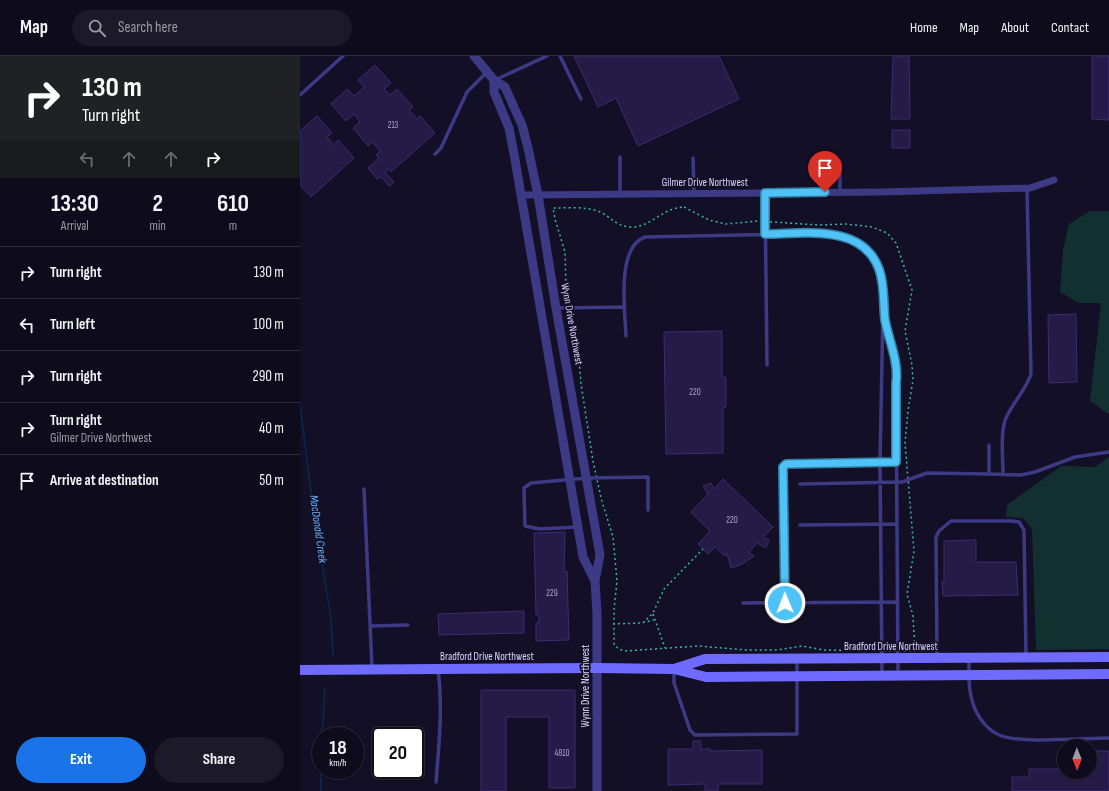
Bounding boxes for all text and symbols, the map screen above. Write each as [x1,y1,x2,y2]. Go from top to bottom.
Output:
search box [72,10,352,46]
text: Map [20,16,48,39]
icon: search [86,17,108,39]
text: Search here [118,18,178,37]
text: Home [910,19,938,36]
text: Map [960,19,979,36]
text: About [1001,19,1029,36]
text: Contact [1051,19,1089,36]
text: 130 m [82,71,142,104]
icon: right [16,72,68,124]
text: Turn right [82,105,140,126]
house number: 213 [388,120,399,131]
icon: left [76,148,98,170]
icon: ahead [118,148,140,170]
icon: ahead [160,148,182,170]
icon: right [202,148,224,170]
pin [808,151,842,192]
icon: arrive [814,157,836,179]
street label: Gilmer Drive Northwest [662,176,749,189]
text: 13:30 [51,189,99,218]
text: 2 [153,189,163,218]
text: 610 [217,189,249,218]
text: Arrival [61,218,89,234]
text: min [150,218,166,234]
text: m [229,218,237,234]
icon: right [16,262,38,284]
text: Turn right [50,263,102,282]
text: 130 m [254,263,284,282]
street label: Wynn Drive Northwest [558,282,586,367]
icon: left [16,314,38,336]
text: Turn left [50,315,95,334]
text: 100 m [253,315,284,334]
icon: right [16,366,38,388]
text: Turn right [50,367,102,386]
text: 290 m [252,367,284,386]
house number: 220 [689,387,701,398]
text: Turn right [50,411,102,430]
icon: right [16,418,38,440]
text: 40 m [259,419,284,438]
text: Gilmer Drive Northwest [50,430,152,446]
icon: arrive [16,470,38,492]
text: Arrive at destination [50,471,159,490]
text: 50 m [259,471,284,490]
water label: MacDonald Creek [306,494,330,565]
house number: 220 [726,515,738,526]
position arrow [764,582,806,624]
house number: 229 [546,588,558,599]
street label: Bradford Drive Northwest [844,640,939,653]
street label: Wynn Drive Northwest [579,644,592,727]
street label: Bradford Drive Northwest [440,650,535,663]
speed limit sign: 20 [372,727,424,779]
text: 18 [329,736,347,760]
button: Exit [16,737,146,783]
button: Share [154,737,284,783]
north arrow [1057,739,1097,779]
map controls [1057,739,1097,779]
house number: 4810 [555,748,569,759]
text: km/h [329,757,347,769]

